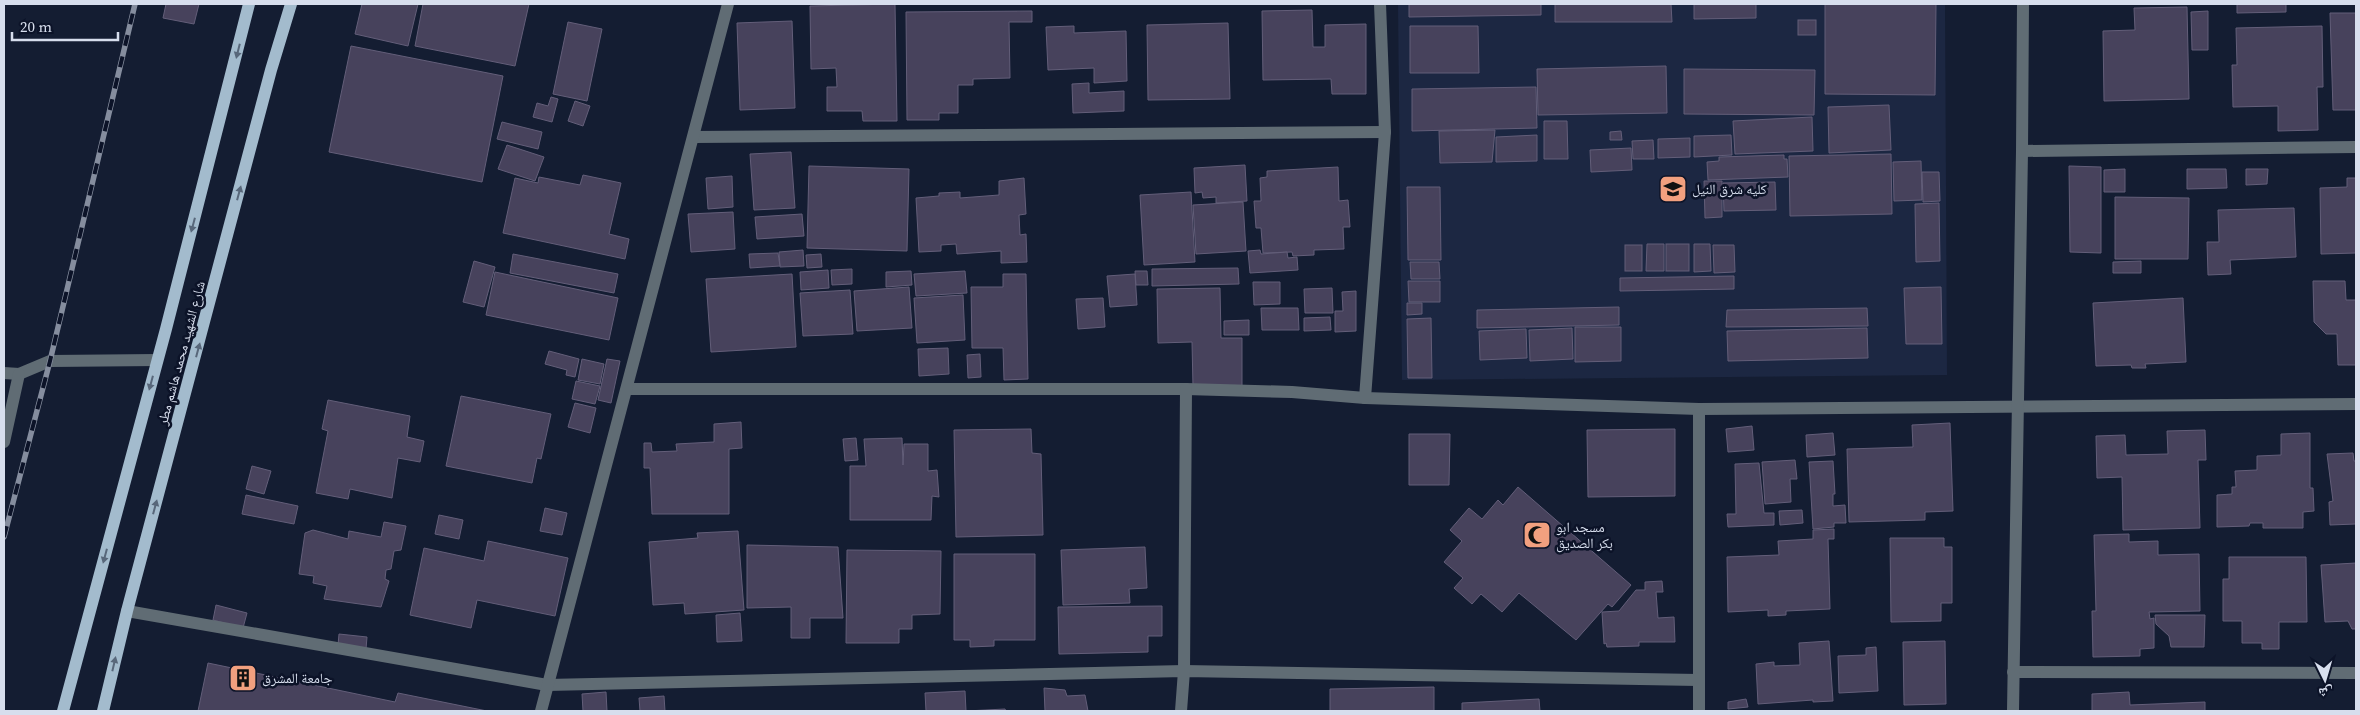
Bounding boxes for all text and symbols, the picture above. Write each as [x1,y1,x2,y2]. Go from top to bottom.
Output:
scale bar [12,10,119,42]
text: 20 m [20,16,52,37]
one-way arrow [233,44,241,59]
school or university icon: كليه شرق النيل [1658,174,1688,204]
place label: كليه شرق النيل [1692,179,1767,199]
one-way arrow [235,185,243,200]
one-way arrow [189,218,197,233]
street label: شارع الشهيد محمد هاشم مطر [152,279,210,428]
one-way arrow [194,342,202,357]
one-way arrow [147,375,155,390]
one-way arrow [151,499,159,514]
place label: مسجد ابو بكر الصديق [1556,517,1613,553]
mosque icon: مسجد ابو بكر الصديق [1522,520,1552,550]
one-way arrow [100,549,108,564]
north arrow [2300,655,2350,705]
one-way arrow [110,656,118,671]
building icon: جامعة المشرق [228,663,258,693]
place label: جامعة المشرق [262,668,332,688]
text: ش [2318,682,2334,704]

